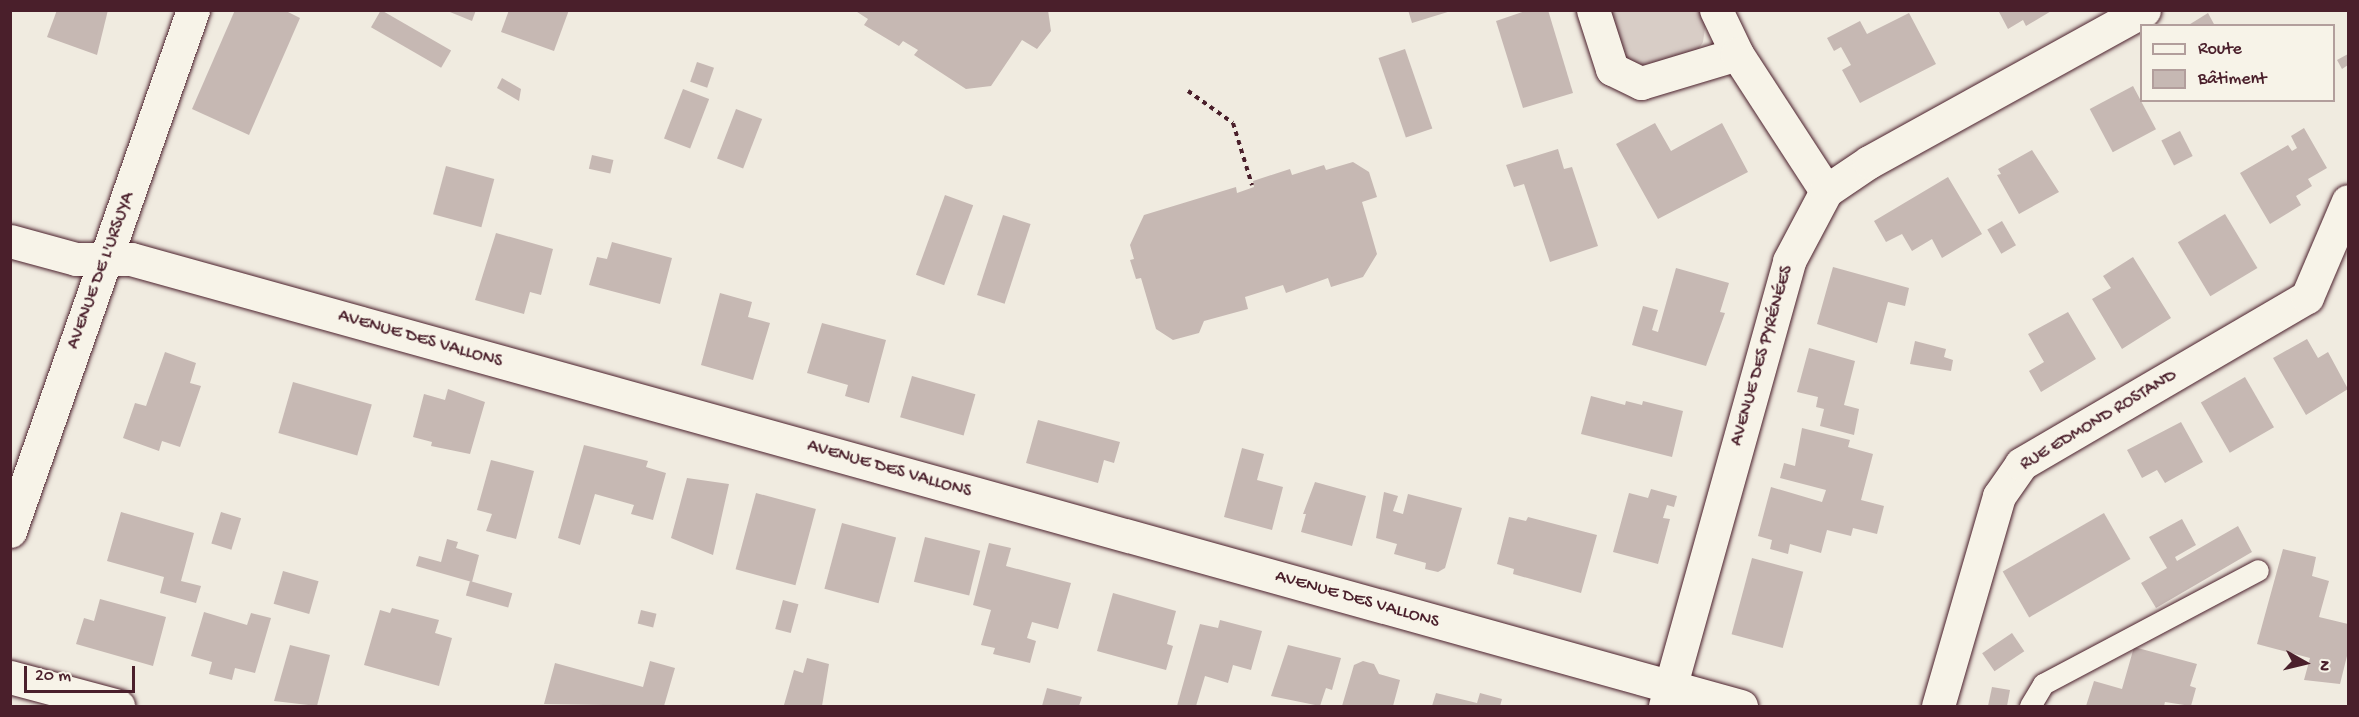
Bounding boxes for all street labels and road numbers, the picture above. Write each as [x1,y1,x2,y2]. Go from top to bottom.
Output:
street label: AVENUE DE L'URSUYA [64,190,140,352]
street label: AVENUE DES PYRÉNÉES [1727,263,1799,449]
street label: AVENUE DES VALLONS [335,306,505,374]
street label: RUE EDMOND ROSTAND [2017,366,2181,476]
street label: AVENUE DES VALLONS [804,436,974,504]
street label: AVENUE DES VALLONS [1272,566,1442,634]

